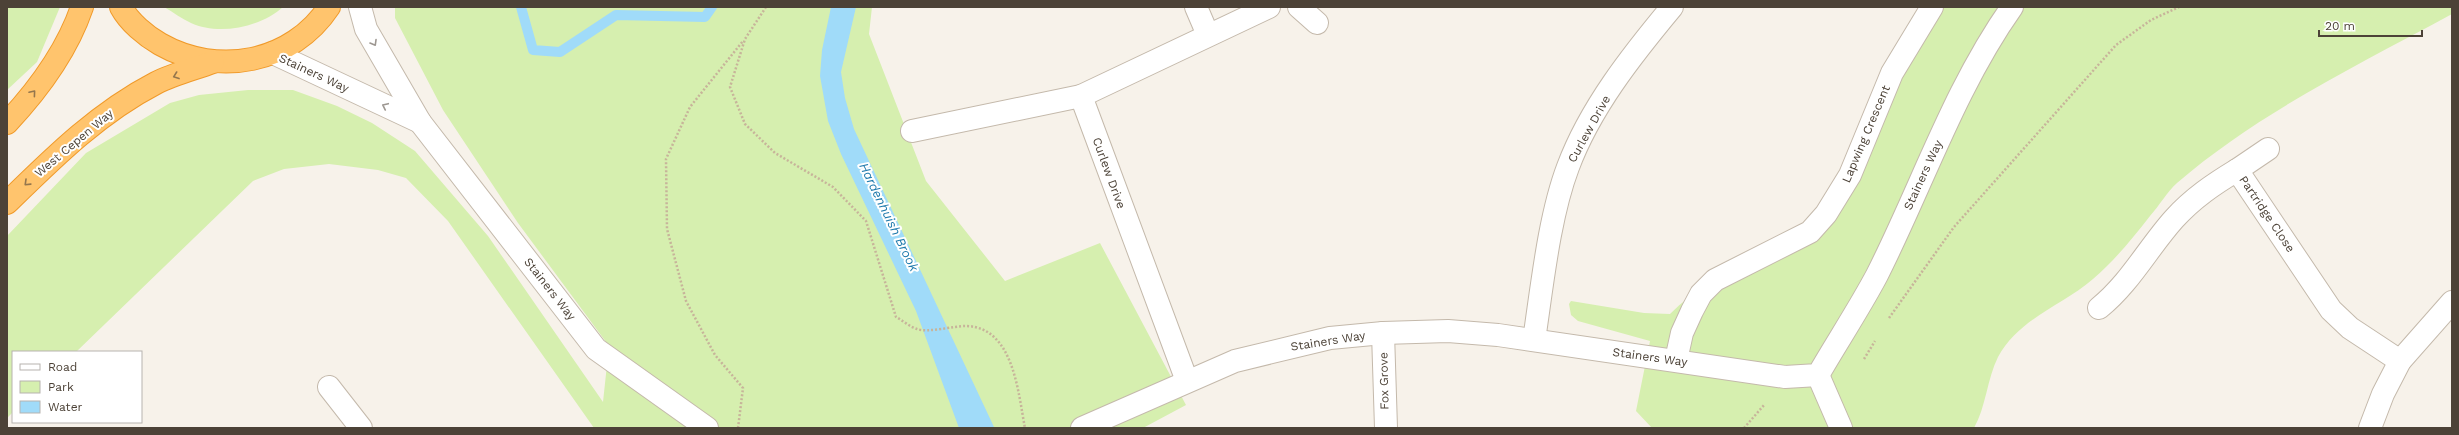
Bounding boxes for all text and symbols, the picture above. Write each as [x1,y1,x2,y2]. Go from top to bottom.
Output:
scale bar [2319,12,2422,38]
text: 20 m [2325,19,2355,33]
one-way arrow [369,39,376,46]
street label: Stainers Way [277,51,352,96]
one-way arrow [173,71,180,79]
street label: Lapwing Crescent [1839,83,1893,185]
one-way arrow [28,91,35,98]
street label: Curlew Drive [1565,93,1613,165]
one-way arrow [381,103,389,111]
street label: West Cepen Way [32,106,117,180]
street label: Curlew Drive [1090,136,1128,211]
street label: Stainers Way [1901,137,1946,212]
water label: Hardenhuish Brook [856,160,922,275]
street label: Partridge Close [2236,173,2298,255]
one-way arrow [24,179,32,186]
street label: Stainers Way [521,255,579,324]
street label: Stainers Way [1290,328,1367,354]
street label: Stainers Way [1612,345,1689,369]
legend [12,351,142,423]
street label: Fox Grove [1376,352,1392,410]
text: Road [48,360,77,374]
text: Park [48,380,74,394]
text: Water [48,400,83,414]

